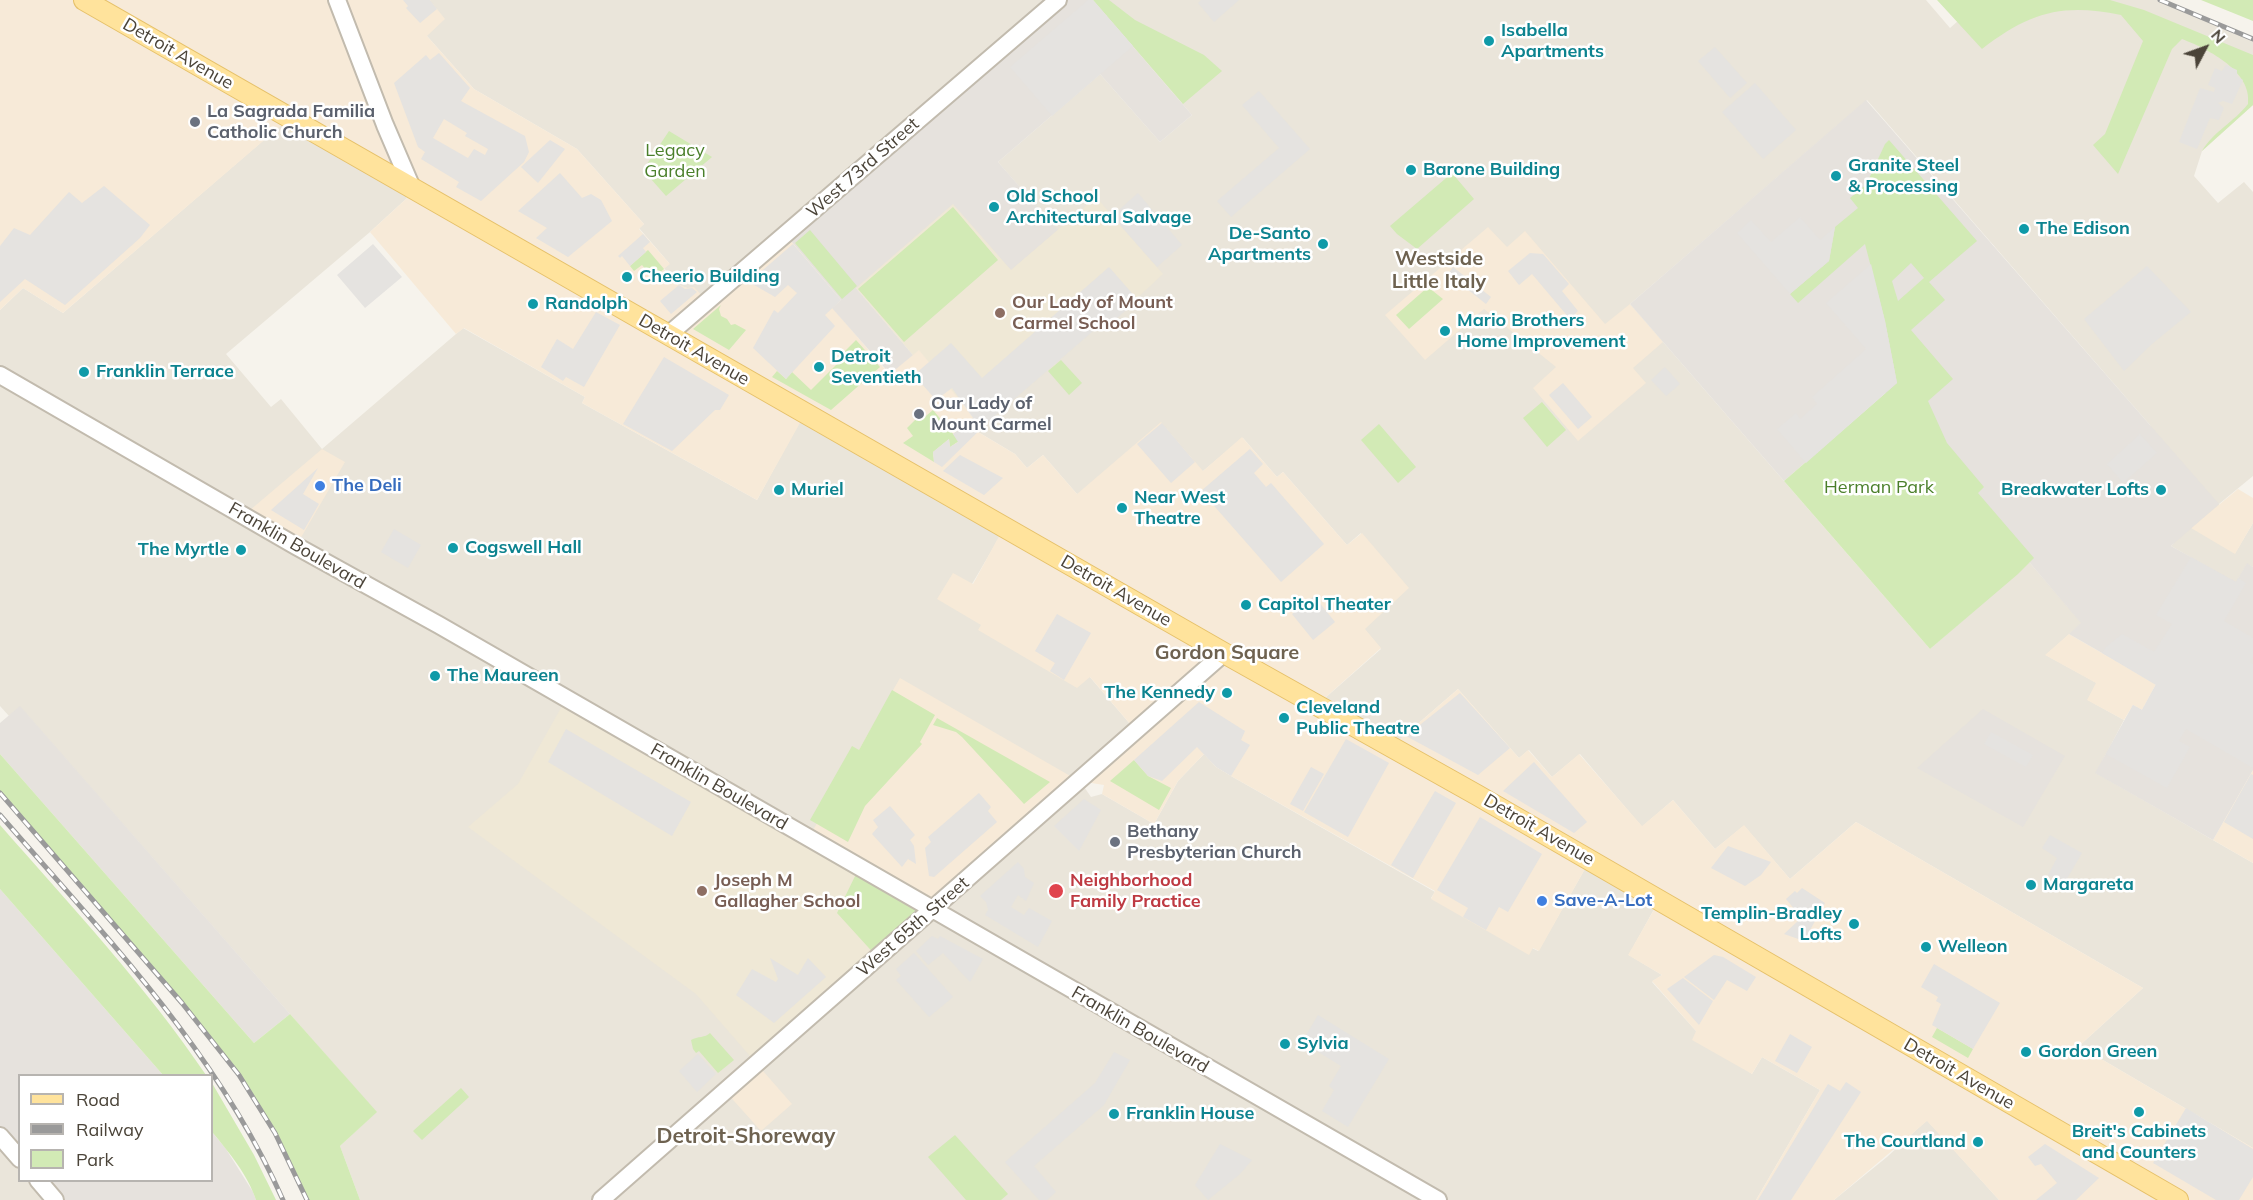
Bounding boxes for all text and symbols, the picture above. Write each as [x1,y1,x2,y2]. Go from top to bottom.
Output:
street label: Detroit Avenue [119,14,237,94]
north arrow [2175,18,2235,78]
place label: Isabella Apartments [1501,20,1604,63]
text: N [2207,25,2230,47]
marker: Isabella Apartments [1482,34,1496,48]
place label: La Sagrada Familia Catholic Church [207,101,375,144]
street label: West 73rd Street [802,113,924,223]
marker: La Sagrada Familia Catholic Church [188,115,202,129]
park label: Legacy Garden [644,140,706,182]
place label: Granite Steel & Processing [1848,155,1959,198]
place label: Barone Building [1423,159,1560,181]
marker: Barone Building [1404,163,1418,177]
marker: Granite Steel & Processing [1829,169,1843,183]
place label: Old School Architectural Salvage [1006,186,1191,228]
marker: Old School Architectural Salvage [987,200,1001,214]
place label: The Edison [2036,218,2130,240]
marker: The Edison [2017,222,2031,236]
place label: De-Santo Apartments [1208,223,1311,266]
marker: De-Santo Apartments [1316,237,1330,251]
district label: Westside Little Italy [1392,247,1486,294]
place label: Cheerio Building [639,266,780,288]
marker: Cheerio Building [620,270,634,284]
place label: Our Lady of Mount Carmel School [1012,292,1173,334]
place label: Randolph [545,293,628,315]
marker: Randolph [526,297,540,311]
marker: Our Lady of Mount Carmel School [993,306,1007,320]
street label: Detroit Avenue [635,310,753,390]
place label: Mario Brothers Home Improvement [1457,310,1626,352]
marker: Mario Brothers Home Improvement [1438,324,1452,338]
place label: Detroit Seventieth [831,346,922,388]
marker: Detroit Seventieth [812,360,826,374]
place label: Franklin Terrace [96,361,234,383]
marker: Franklin Terrace [77,365,91,379]
place label: Our Lady of Mount Carmel [931,393,1052,436]
marker: Our Lady of Mount Carmel [912,407,926,421]
place label: The Deli [332,475,402,497]
park label: Herman Park [1824,477,1934,499]
marker: The Deli [313,479,327,493]
place label: Muriel [791,479,844,501]
place label: Breakwater Lofts [2001,479,2149,501]
marker: Muriel [772,483,786,497]
marker: Breakwater Lofts [2154,483,2168,497]
place label: Near West Theatre [1134,487,1225,530]
street label: Franklin Boulevard [224,498,370,594]
marker: Near West Theatre [1115,501,1129,515]
place label: Cogswell Hall [465,537,582,559]
place label: The Myrtle [138,539,229,561]
marker: Cogswell Hall [446,541,460,555]
marker: The Myrtle [234,543,248,557]
street label: Detroit Avenue [1057,551,1175,631]
place label: Capitol Theater [1258,594,1391,616]
marker: Capitol Theater [1239,598,1253,612]
district label: Gordon Square [1155,641,1299,665]
place label: The Maureen [447,665,559,687]
marker: The Maureen [428,669,442,683]
place label: The Kennedy [1104,682,1215,704]
marker: The Kennedy [1220,686,1234,700]
place label: Cleveland Public Theatre [1296,697,1420,740]
marker: Cleveland Public Theatre [1277,711,1291,725]
street label: Franklin Boulevard [646,739,792,835]
street label: Detroit Avenue [1480,790,1598,870]
place label: Bethany Presbyterian Church [1127,821,1302,864]
marker: Bethany Presbyterian Church [1108,835,1122,849]
place label: Joseph M Gallagher School [714,870,861,912]
place label: Neighborhood Family Practice [1070,870,1201,912]
street label: West 65th Street [853,872,973,982]
place label: Margareta [2043,874,2134,896]
marker: Margareta [2024,878,2038,892]
marker: Neighborhood Family Practice [1047,882,1065,900]
marker: Joseph M Gallagher School [695,884,709,898]
place label: Save-A-Lot [1554,890,1652,912]
marker: Save-A-Lot [1535,894,1549,908]
place label: Templin-Bradley Lofts [1701,903,1842,946]
marker: Templin-Bradley Lofts [1847,917,1861,931]
place label: Welleon [1938,936,2008,958]
marker: Welleon [1919,940,1933,954]
street label: Franklin Boulevard [1067,982,1213,1078]
place label: Sylvia [1297,1033,1349,1055]
street label: Detroit Avenue [1900,1034,2018,1114]
marker: Sylvia [1278,1037,1292,1051]
place label: Gordon Green [2038,1041,2157,1063]
marker: Gordon Green [2019,1045,2033,1059]
legend [18,1074,213,1182]
text: Road [76,1088,120,1111]
place label: Franklin House [1126,1103,1254,1125]
marker: Breit's Cabinets and Counters [2132,1105,2146,1119]
marker: Franklin House [1107,1107,1121,1121]
text: Railway [76,1118,144,1141]
place label: Breit's Cabinets and Counters [2072,1121,2206,1164]
district label: Detroit-Shoreway [657,1124,835,1150]
place label: The Courtland [1844,1131,1966,1153]
marker: The Courtland [1971,1135,1985,1149]
text: Park [76,1148,114,1171]

